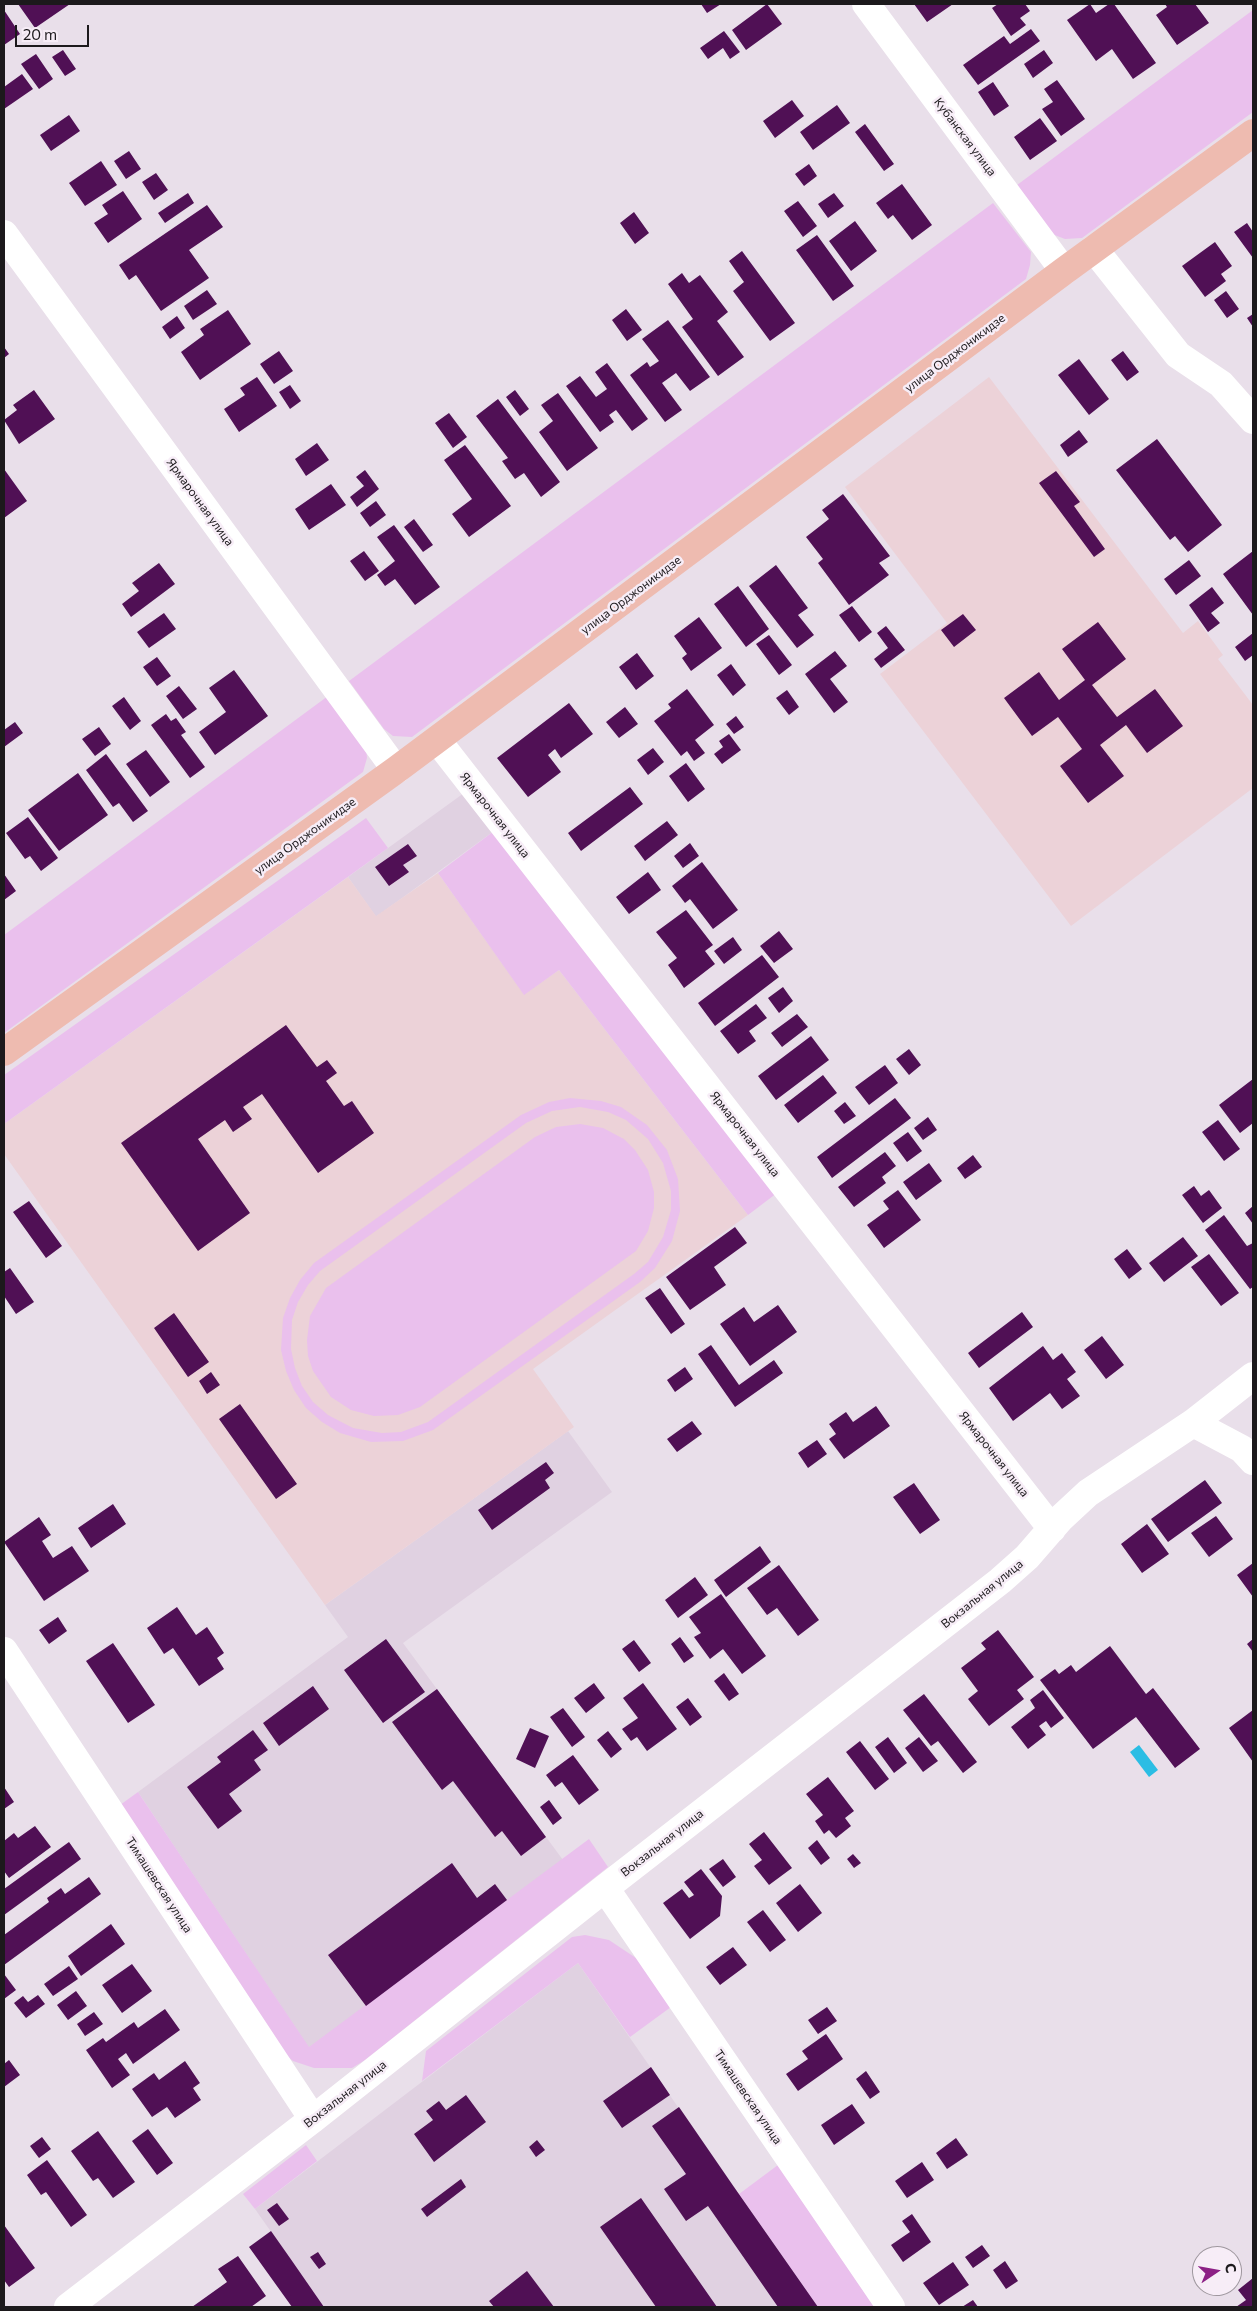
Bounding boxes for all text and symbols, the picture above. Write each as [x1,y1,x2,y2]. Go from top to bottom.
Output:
scale bar [18,15,91,47]
text: 20 m [23,25,57,43]
street label: Кубанская улица [931,95,999,179]
street label: улица Орджоникидзе [902,311,1008,395]
street label: Ярмарочная улица [163,455,237,549]
street label: улица Орджоникидзе [578,553,684,637]
street label: Ярмарочная улица [457,769,533,861]
street label: улица Орджоникидзе [252,794,358,878]
street label: Ярмарочная улица [707,1088,783,1180]
street label: Ярмарочная улица [956,1408,1032,1500]
street label: Вокзальная улица [938,1557,1026,1631]
street label: Вокзальная улица [618,1806,706,1880]
street label: Тимашевская улица [123,1835,195,1935]
street label: Тимашевская улица [711,2047,785,2147]
street label: Вокзальная улица [301,2057,389,2131]
north arrow [1192,2246,1242,2296]
text: С [1222,2262,1240,2274]

